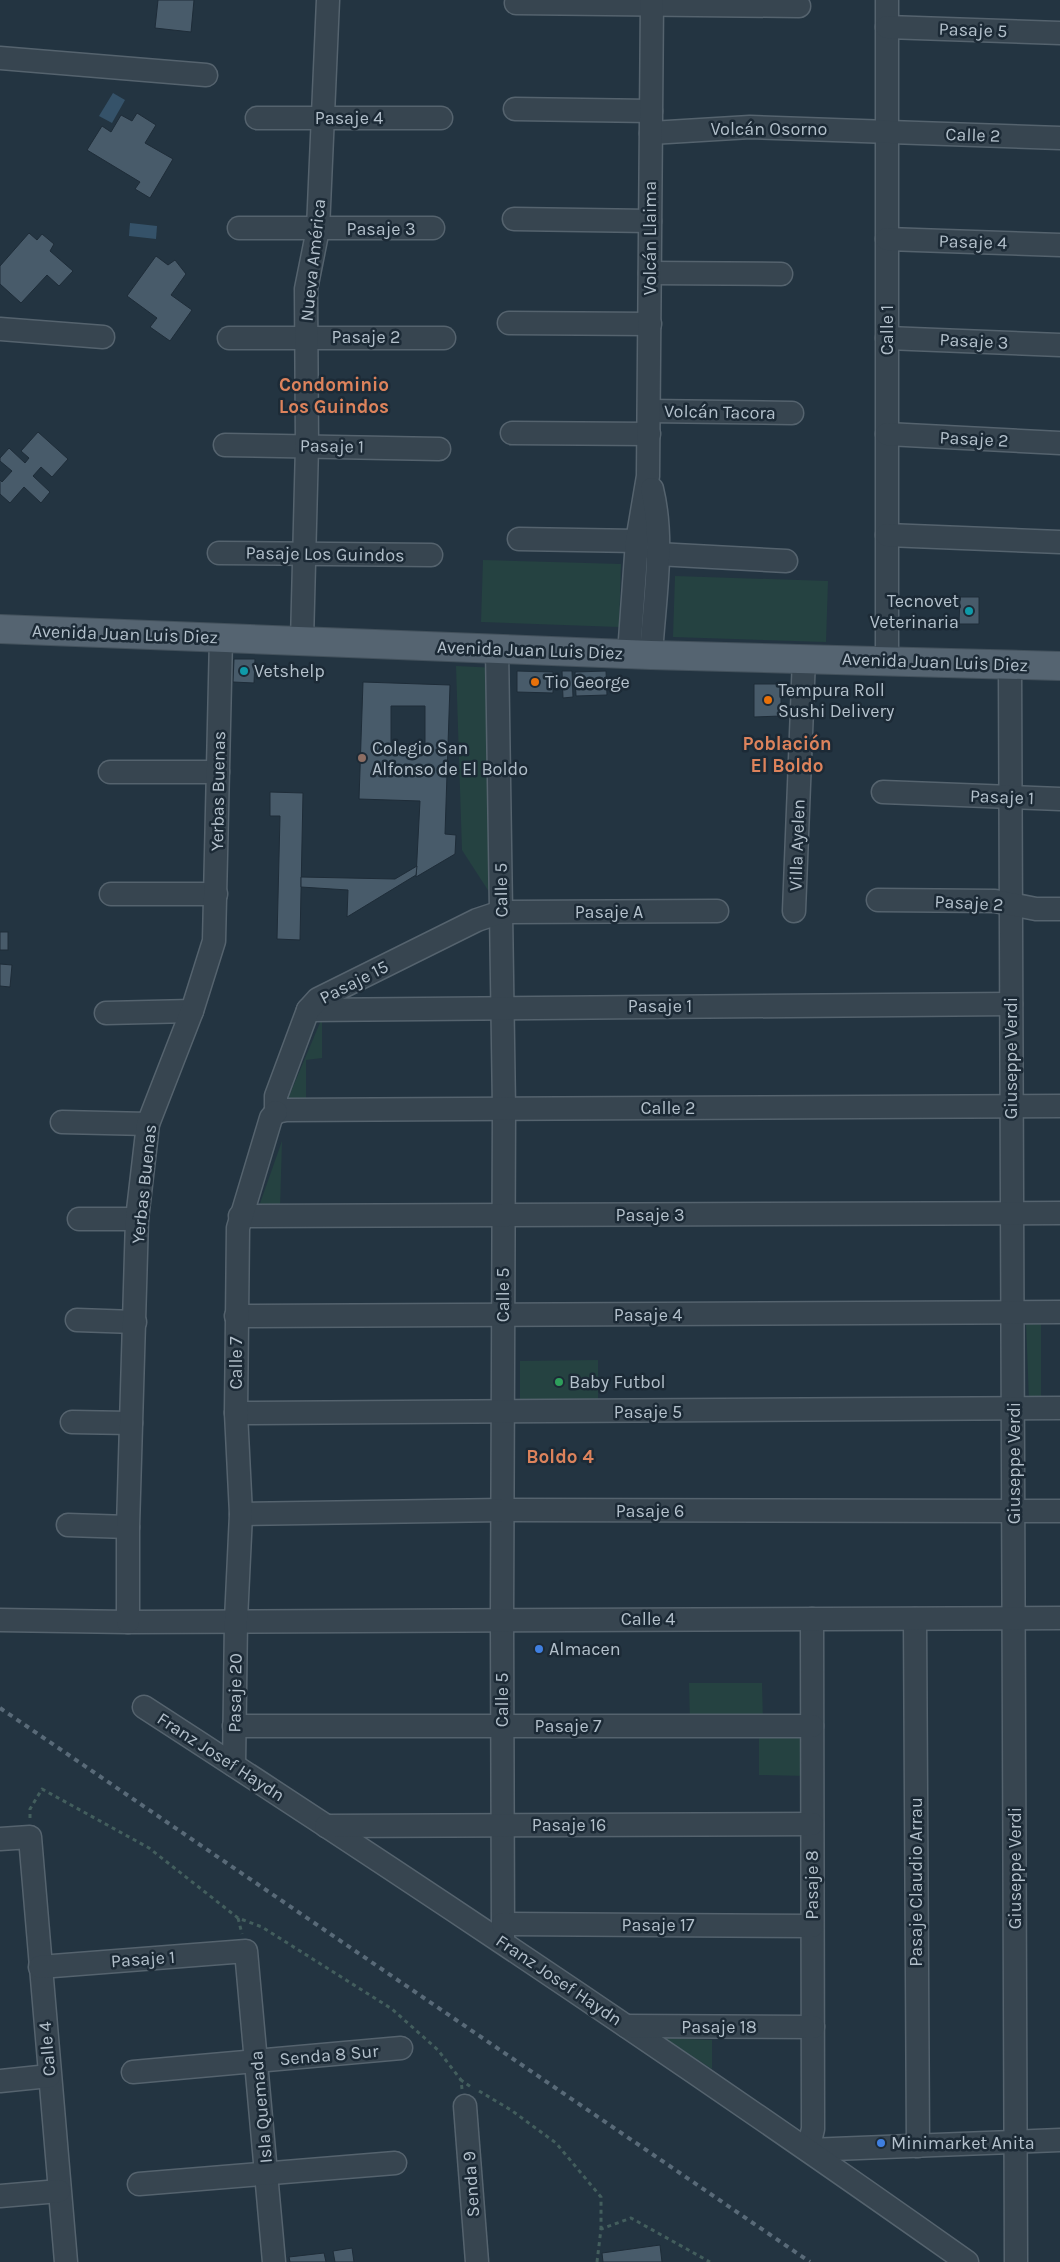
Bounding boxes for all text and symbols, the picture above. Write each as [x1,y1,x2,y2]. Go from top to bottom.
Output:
street label: Pasaje 5 [938,18,1008,42]
street label: Pasaje 4 [315,107,383,129]
street label: Volcán Osorno [711,118,827,140]
street label: Calle 2 [945,123,1001,147]
street label: Volcán Llaima [639,181,661,295]
street label: Nueva América [296,198,330,322]
street label: Pasaje 3 [346,218,416,240]
street label: Pasaje 4 [938,230,1008,254]
street label: Calle 1 [876,305,898,355]
street label: Pasaje 2 [332,326,400,348]
street label: Pasaje 3 [939,328,1009,354]
district label: Condominio Los Guindos [279,374,389,418]
street label: Volcán Tacora [664,400,776,424]
street label: Pasaje 2 [939,426,1009,452]
street label: Pasaje 1 [300,434,364,458]
street label: Pasaje Los Guindos [245,542,405,566]
place label: Tecnovet Veterinaria [870,590,959,633]
marker: Tecnovet Veterinaria [963,605,975,617]
street label: Avenida Juan Luis Diez [32,620,218,648]
street label: Avenida Juan Luis Diez [437,636,623,664]
street label: Avenida Juan Luis Diez [842,648,1028,676]
place label: Vetshelp [254,660,325,682]
marker: Vetshelp [238,665,250,677]
place label: Tio George [545,671,630,693]
marker: Tio George [529,676,541,688]
place label: Tempura Roll Sushi Delivery [778,679,895,722]
marker: Tempura Roll Sushi Delivery [762,694,774,706]
street label: Yerbas Buenas [206,731,230,851]
district label: Población El Boldo [742,733,832,777]
place label: Colegio San Alfonso de El Boldo [372,737,528,780]
marker: Colegio San Alfonso de El Boldo [356,752,368,764]
street label: Pasaje 1 [969,785,1035,809]
street label: Villa Ayelen [784,798,810,892]
street label: Calle 5 [490,862,512,918]
street label: Pasaje 2 [934,890,1004,916]
street label: Pasaje A [575,901,643,923]
street label: Pasaje 15 [316,955,392,1009]
street label: Pasaje 1 [628,995,692,1017]
street label: Giuseppe Verdi [1000,997,1022,1119]
street label: Calle 2 [641,1097,695,1119]
street label: Yerbas Buenas [127,1123,161,1245]
street label: Pasaje 3 [615,1204,685,1226]
street label: Calle 5 [492,1268,514,1322]
street label: Pasaje 4 [614,1304,682,1326]
street label: Calle 7 [225,1336,247,1390]
place label: Baby Futbol [569,1371,666,1393]
marker: Baby Futbol [553,1376,565,1388]
street label: Pasaje 5 [614,1401,682,1423]
street label: Giuseppe Verdi [1003,1402,1025,1524]
district label: Boldo 4 [526,1446,594,1468]
street label: Pasaje 6 [616,1500,684,1522]
street label: Calle 4 [621,1608,675,1630]
place label: Almacen [549,1638,621,1660]
marker: Almacen [533,1643,545,1655]
street label: Pasaje 20 [223,1653,247,1733]
street label: Calle 5 [491,1673,513,1727]
street label: Franz Josef Haydn [153,1708,289,1806]
street label: Pasaje 7 [535,1715,602,1737]
street label: Pasaje Claudio Arrau [905,1797,927,1967]
street label: Giuseppe Verdi [1004,1807,1026,1929]
street label: Pasaje 16 [532,1814,606,1836]
street label: Pasaje 8 [801,1850,823,1920]
street label: Pasaje 17 [622,1914,695,1936]
street label: Franz Josef Haydn [492,1930,626,2030]
street label: Pasaje 1 [110,1946,176,1972]
street label: Pasaje 18 [681,2016,757,2038]
street label: Calle 4 [34,2021,60,2077]
street label: Senda 8 Sur [278,2040,380,2070]
street label: Isla Quemada [245,2050,277,2164]
place label: Minimarket Anita [891,2132,1035,2154]
marker: Minimarket Anita [875,2137,887,2149]
street label: Senda 9 [458,2150,484,2218]

